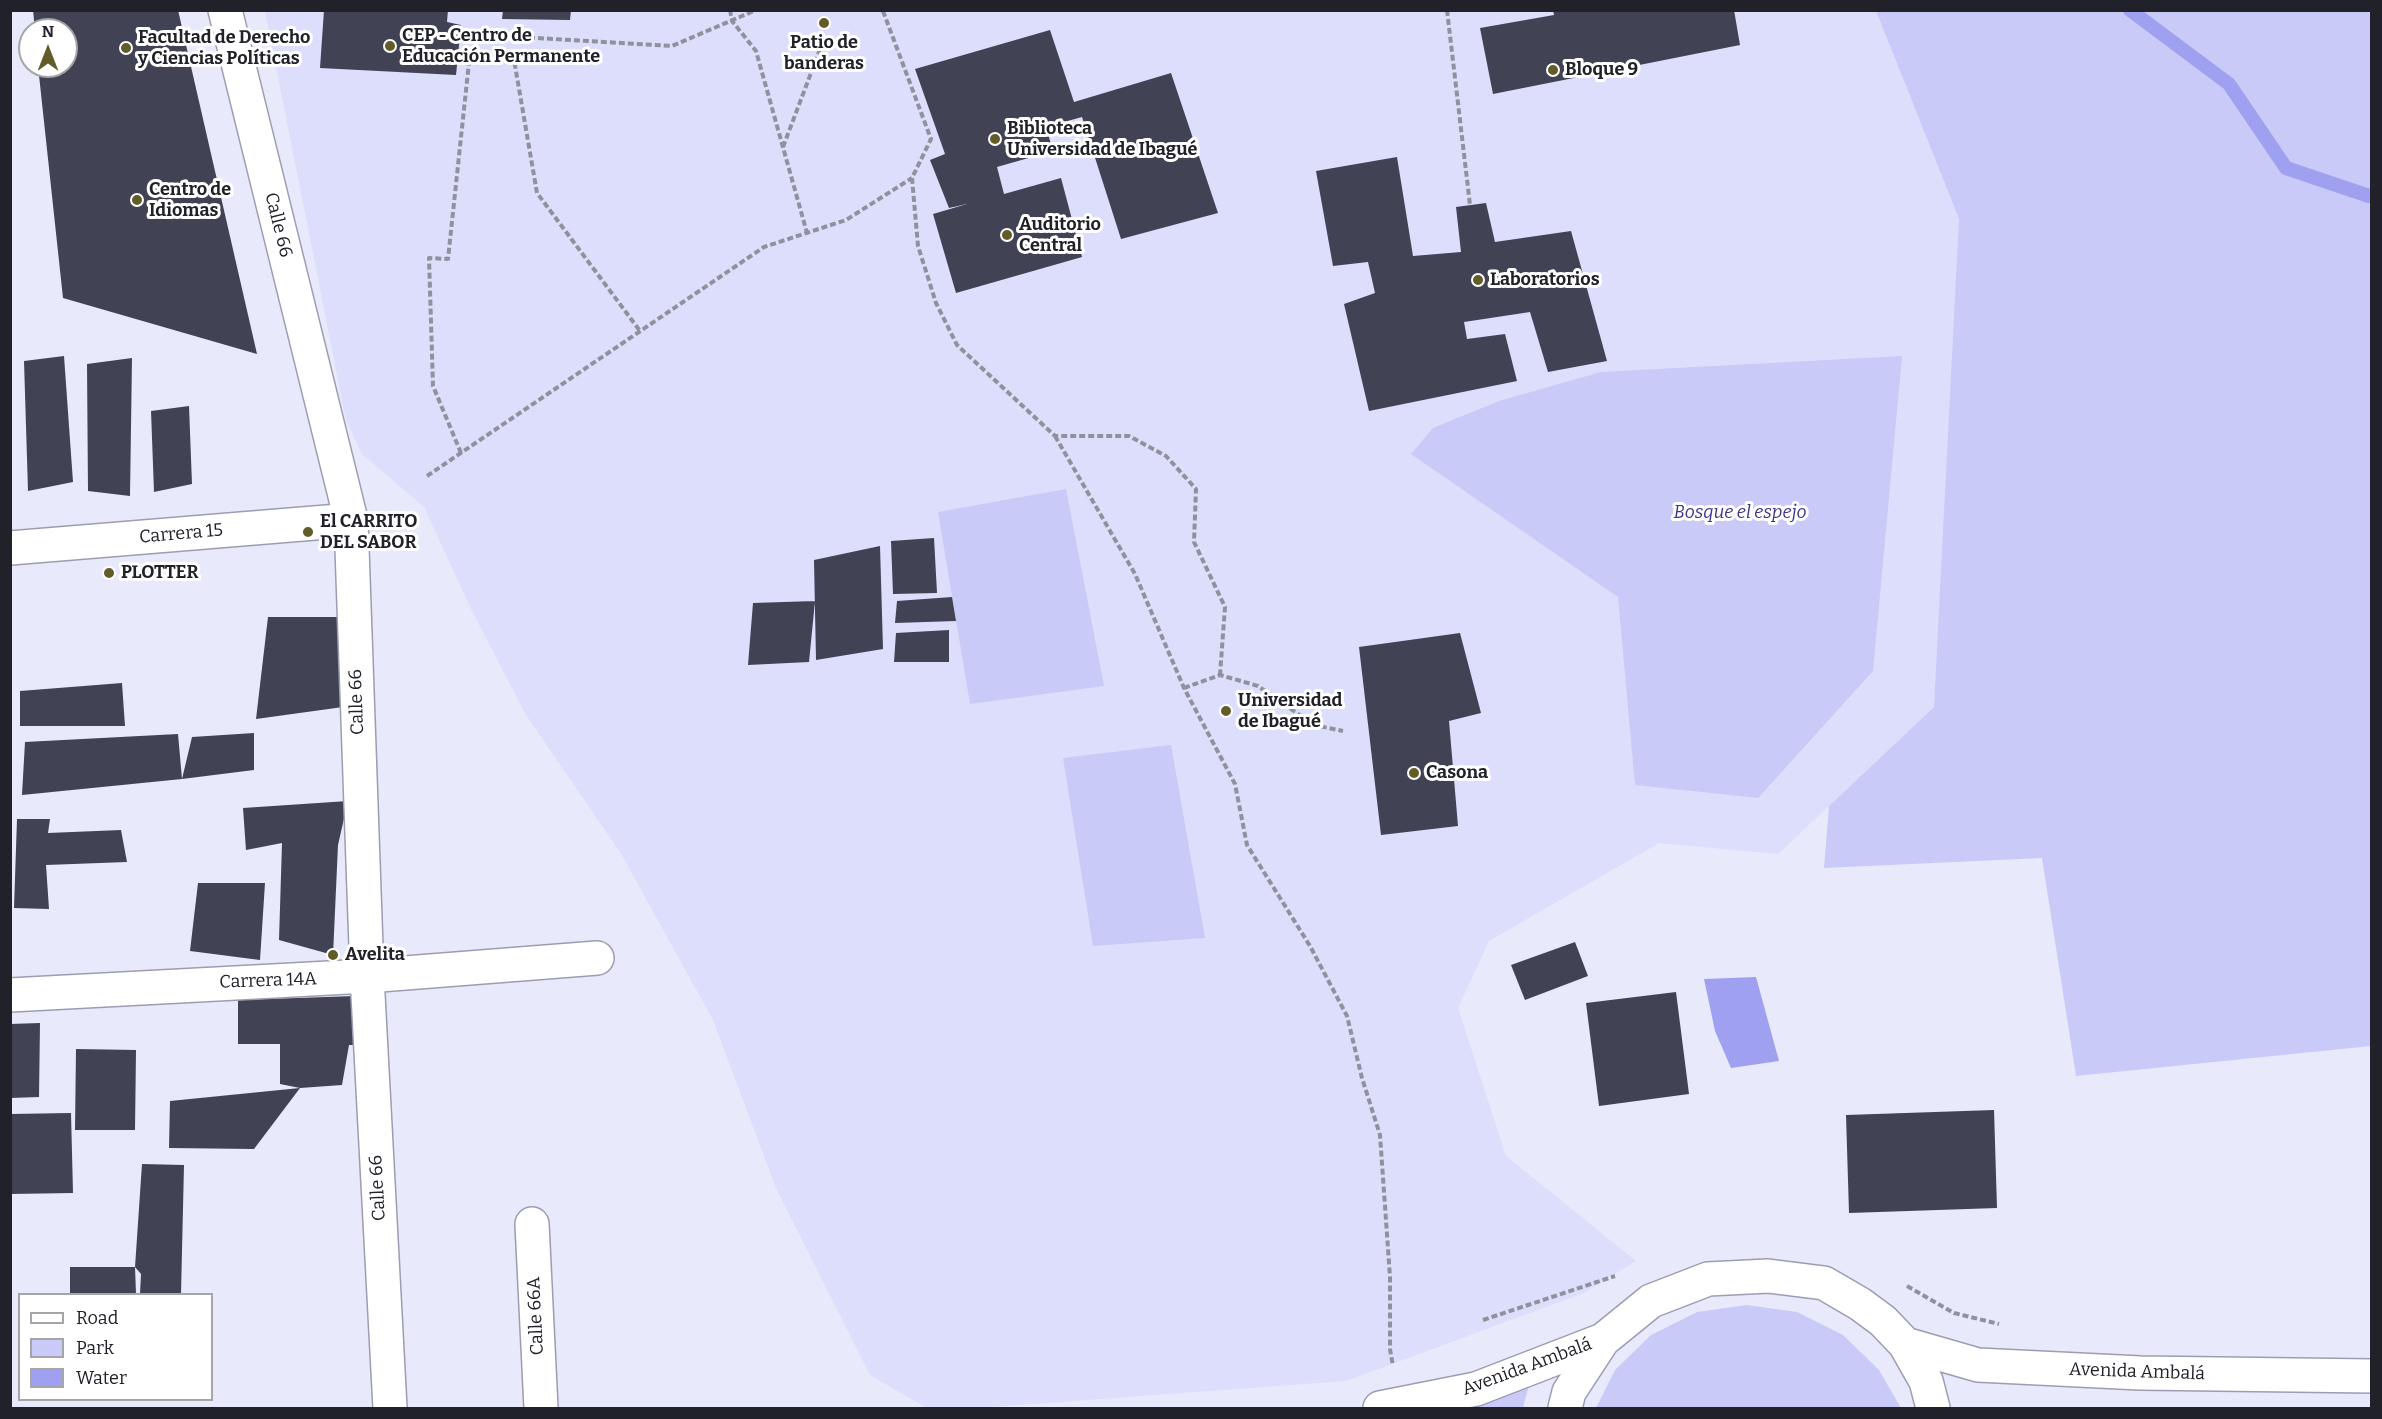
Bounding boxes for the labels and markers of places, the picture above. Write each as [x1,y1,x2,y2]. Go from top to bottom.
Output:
marker: Patio de banderas [817,16,831,30]
place label: CEP - Centro de Educación Permanente [402,25,600,68]
place label: Facultad de Derecho y Ciencias Políticas [138,27,310,70]
place label: Patio de banderas [784,32,864,74]
marker: CEP - Centro de Educación Permanente [383,39,397,53]
marker: Facultad de Derecho y Ciencias Políticas [119,41,133,55]
place label: Bloque 9 [1565,59,1638,81]
marker: Bloque 9 [1546,63,1560,77]
place label: Biblioteca Universidad de Ibagué [1007,118,1197,160]
marker: Biblioteca Universidad de Ibagué [988,132,1002,146]
place label: Centro de Idiomas [149,179,231,222]
marker: Centro de Idiomas [130,193,144,207]
place label: Auditorio Central [1019,214,1101,256]
marker: Auditorio Central [1000,228,1014,242]
place label: Laboratorios [1490,269,1600,291]
marker: Laboratorios [1471,273,1485,287]
place label: El CARRITO DEL SABOR [320,511,417,554]
marker: El CARRITO DEL SABOR [301,525,315,539]
place label: PLOTTER [121,562,198,584]
marker: PLOTTER [102,566,116,580]
place label: Universidad de Ibagué [1238,690,1342,732]
marker: Universidad de Ibagué [1219,704,1233,718]
place label: Casona [1426,762,1488,784]
marker: Casona [1407,766,1421,780]
place label: Avelita [345,944,405,966]
marker: Avelita [326,948,340,962]

